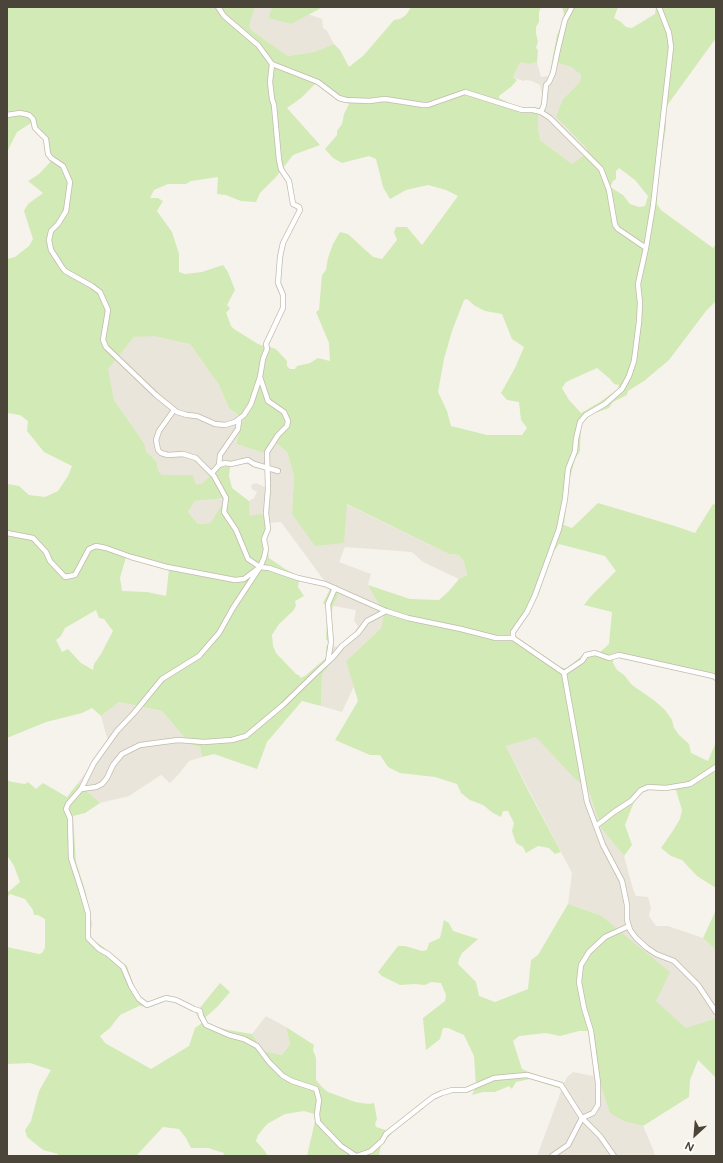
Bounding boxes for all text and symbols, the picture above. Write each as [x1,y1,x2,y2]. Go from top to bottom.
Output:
north arrow [675,1115,715,1155]
text: N [683,1139,696,1154]

